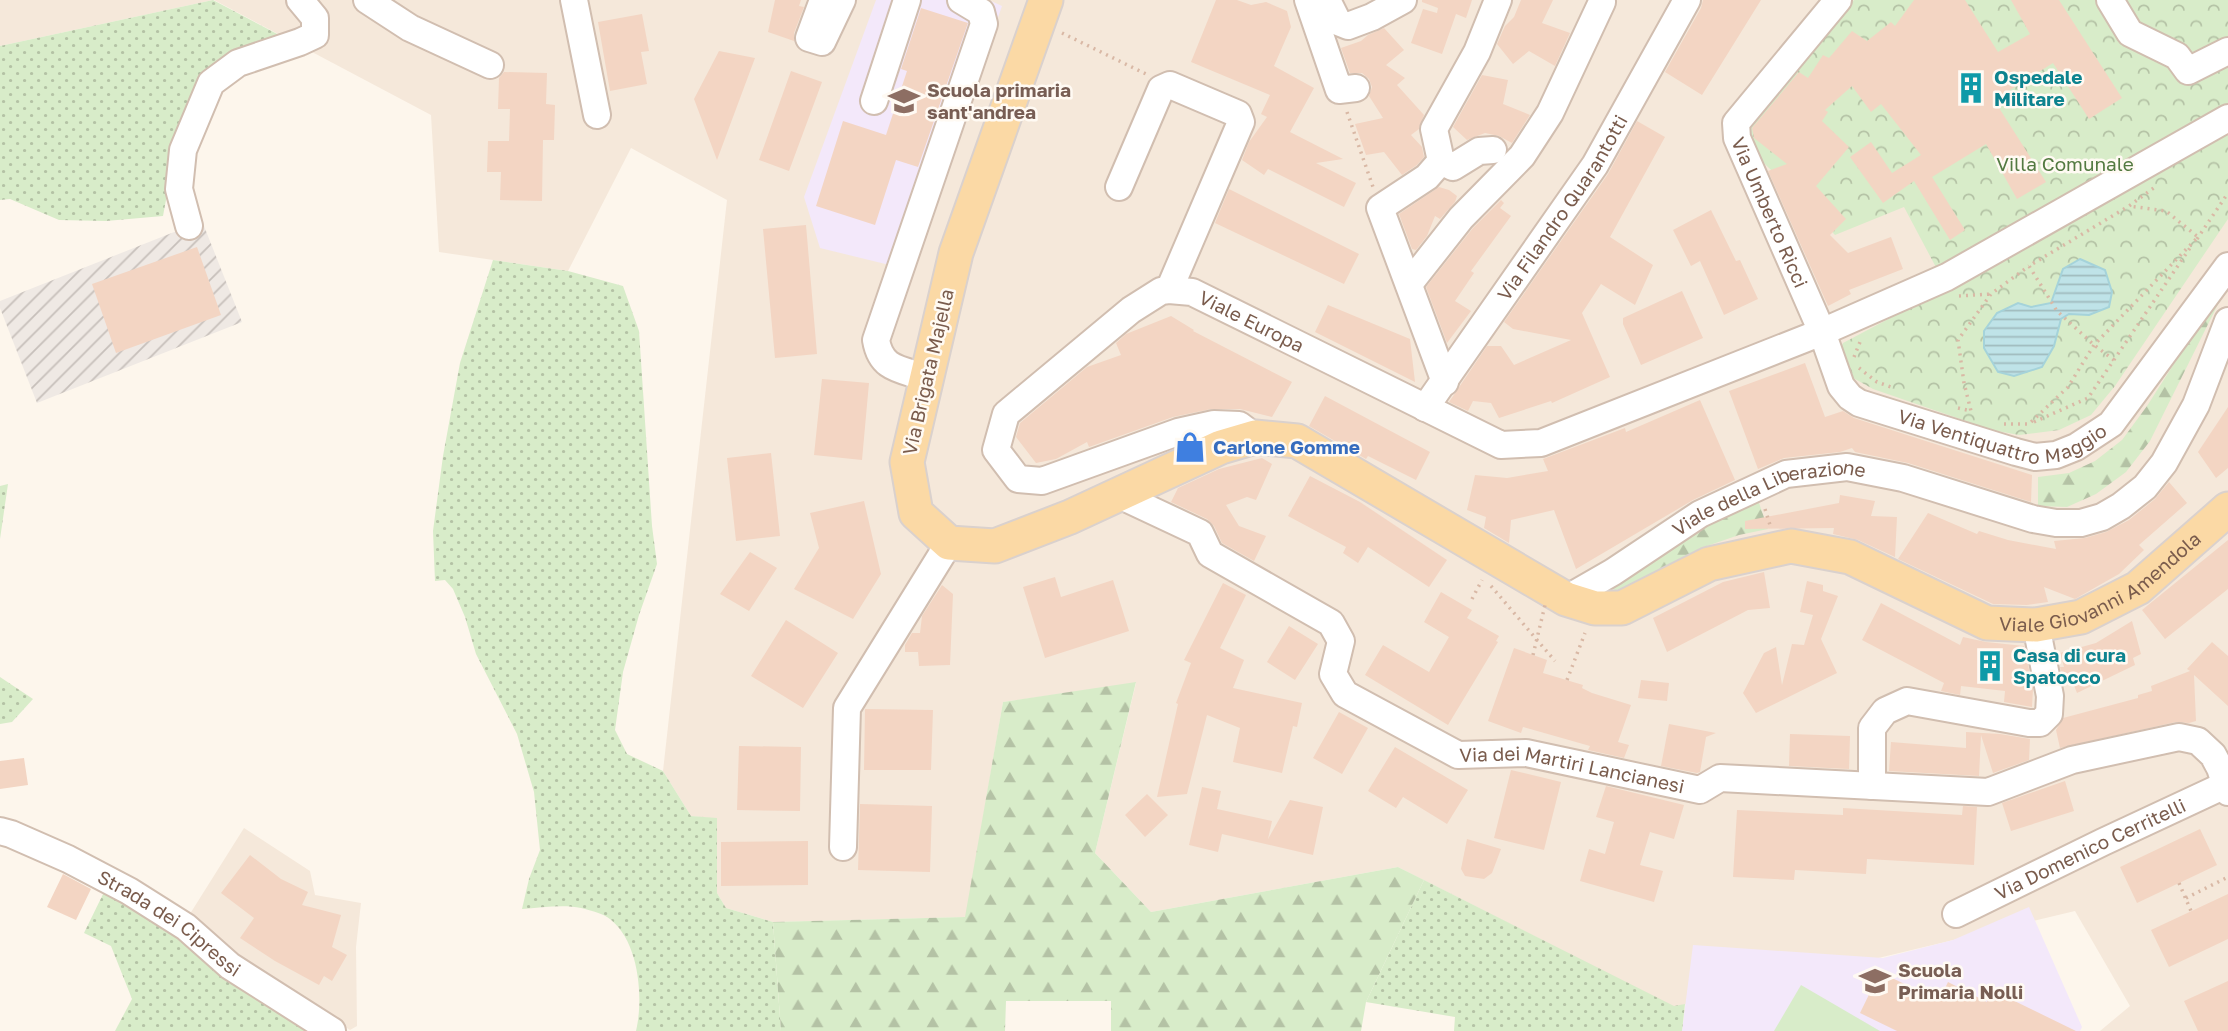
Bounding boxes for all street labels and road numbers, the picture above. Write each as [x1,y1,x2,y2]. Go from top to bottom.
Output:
street label: Via Filandro Quarantotti [1492,111,1632,305]
street label: Via Umberto Ricci [1727,133,1813,291]
street label: Viale Europa [1195,285,1308,357]
street label: Via Brigata Majella [897,287,958,457]
street label: Via Ventiquattro Maggio [1895,404,2110,469]
street label: Viale della Liberazione [1668,455,1868,540]
street label: Viale Giovanni Amendola [1998,527,2205,636]
street label: Via dei Martiri Lancianesi [1459,741,1687,797]
street label: Via Domenico Cerritelli [1991,793,2189,904]
street label: Strada dei Cipressi [94,865,245,981]

